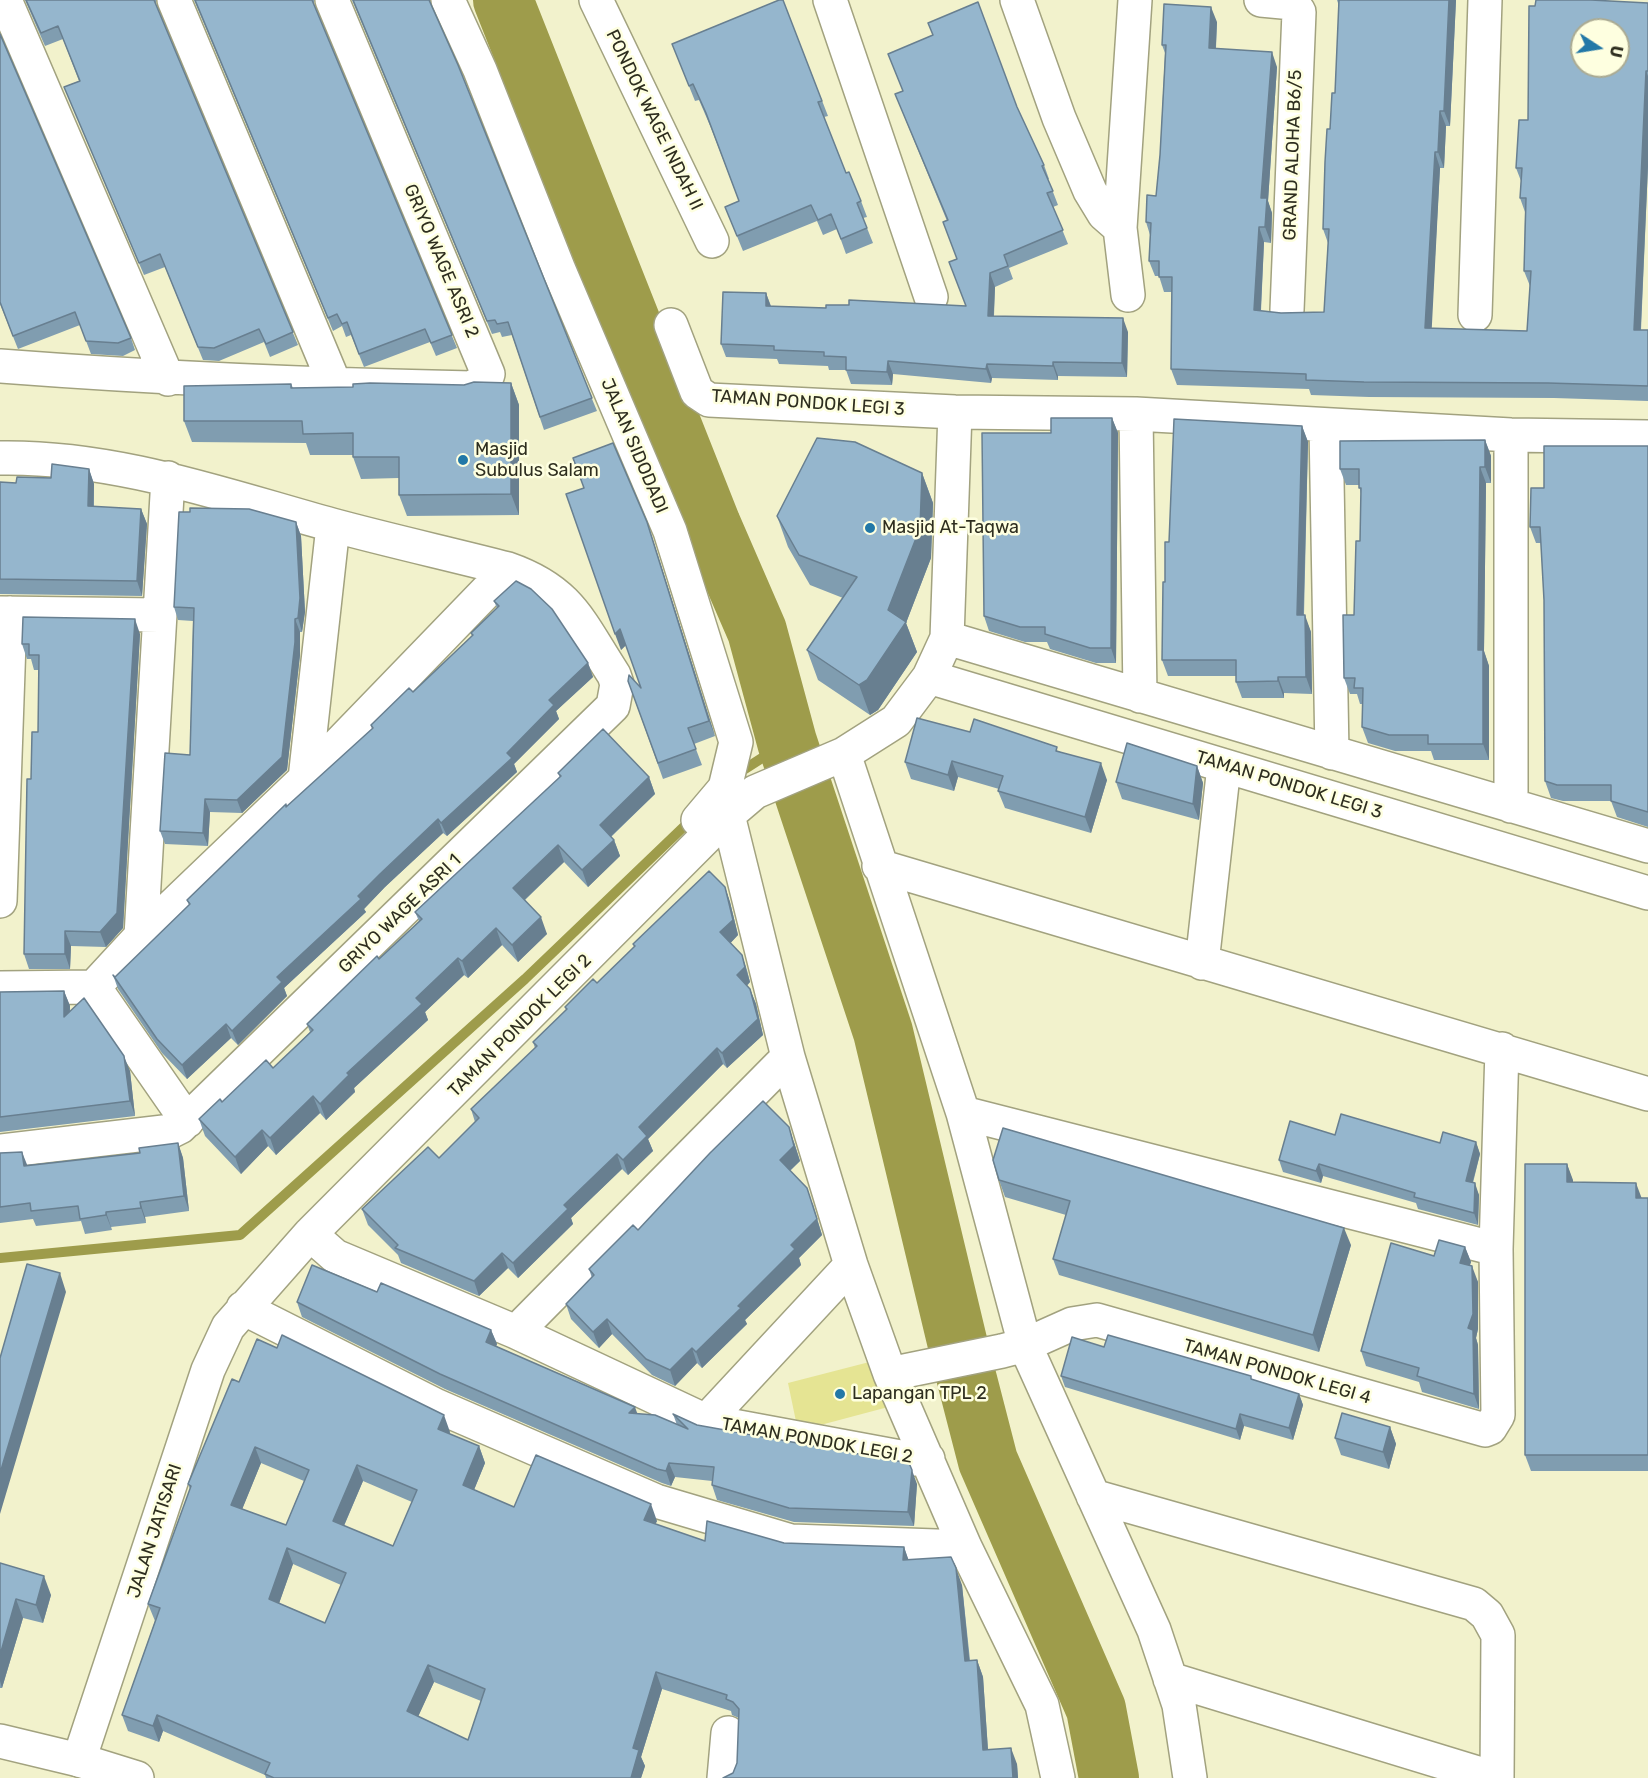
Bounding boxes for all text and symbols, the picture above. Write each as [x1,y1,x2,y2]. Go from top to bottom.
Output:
north arrow [1570,18,1630,78]
street label: PONDOK WAGE INDAH II [601,26,707,214]
text: U [1606,44,1627,59]
street label: GRAND ALOHA B6/5 [1279,69,1307,241]
street label: GRIYO WAGE ASRI 2 [399,181,483,341]
street label: JALAN SIDODADI [596,375,672,517]
street label: TAMAN PONDOK LEGI 3 [711,385,905,421]
place label: Masjid Subulus Salam [475,439,599,482]
marker: Masjid Subulus Salam [456,453,470,467]
place label: Masjid At-Taqwa [882,517,1019,539]
marker: Masjid At-Taqwa [863,521,877,535]
street label: TAMAN PONDOK LEGI 3 [1193,746,1385,824]
street label: GRIYO WAGE ASRI 1 [334,850,466,978]
street label: TAMAN PONDOK LEGI 2 [444,950,596,1102]
street label: TAMAN PONDOK LEGI 4 [1181,1335,1373,1409]
place label: Lapangan TPL 2 [852,1383,987,1405]
marker: Lapangan TPL 2 [833,1387,847,1401]
street label: TAMAN PONDOK LEGI 2 [720,1414,914,1468]
street label: JALAN JATISARI [123,1461,187,1601]

